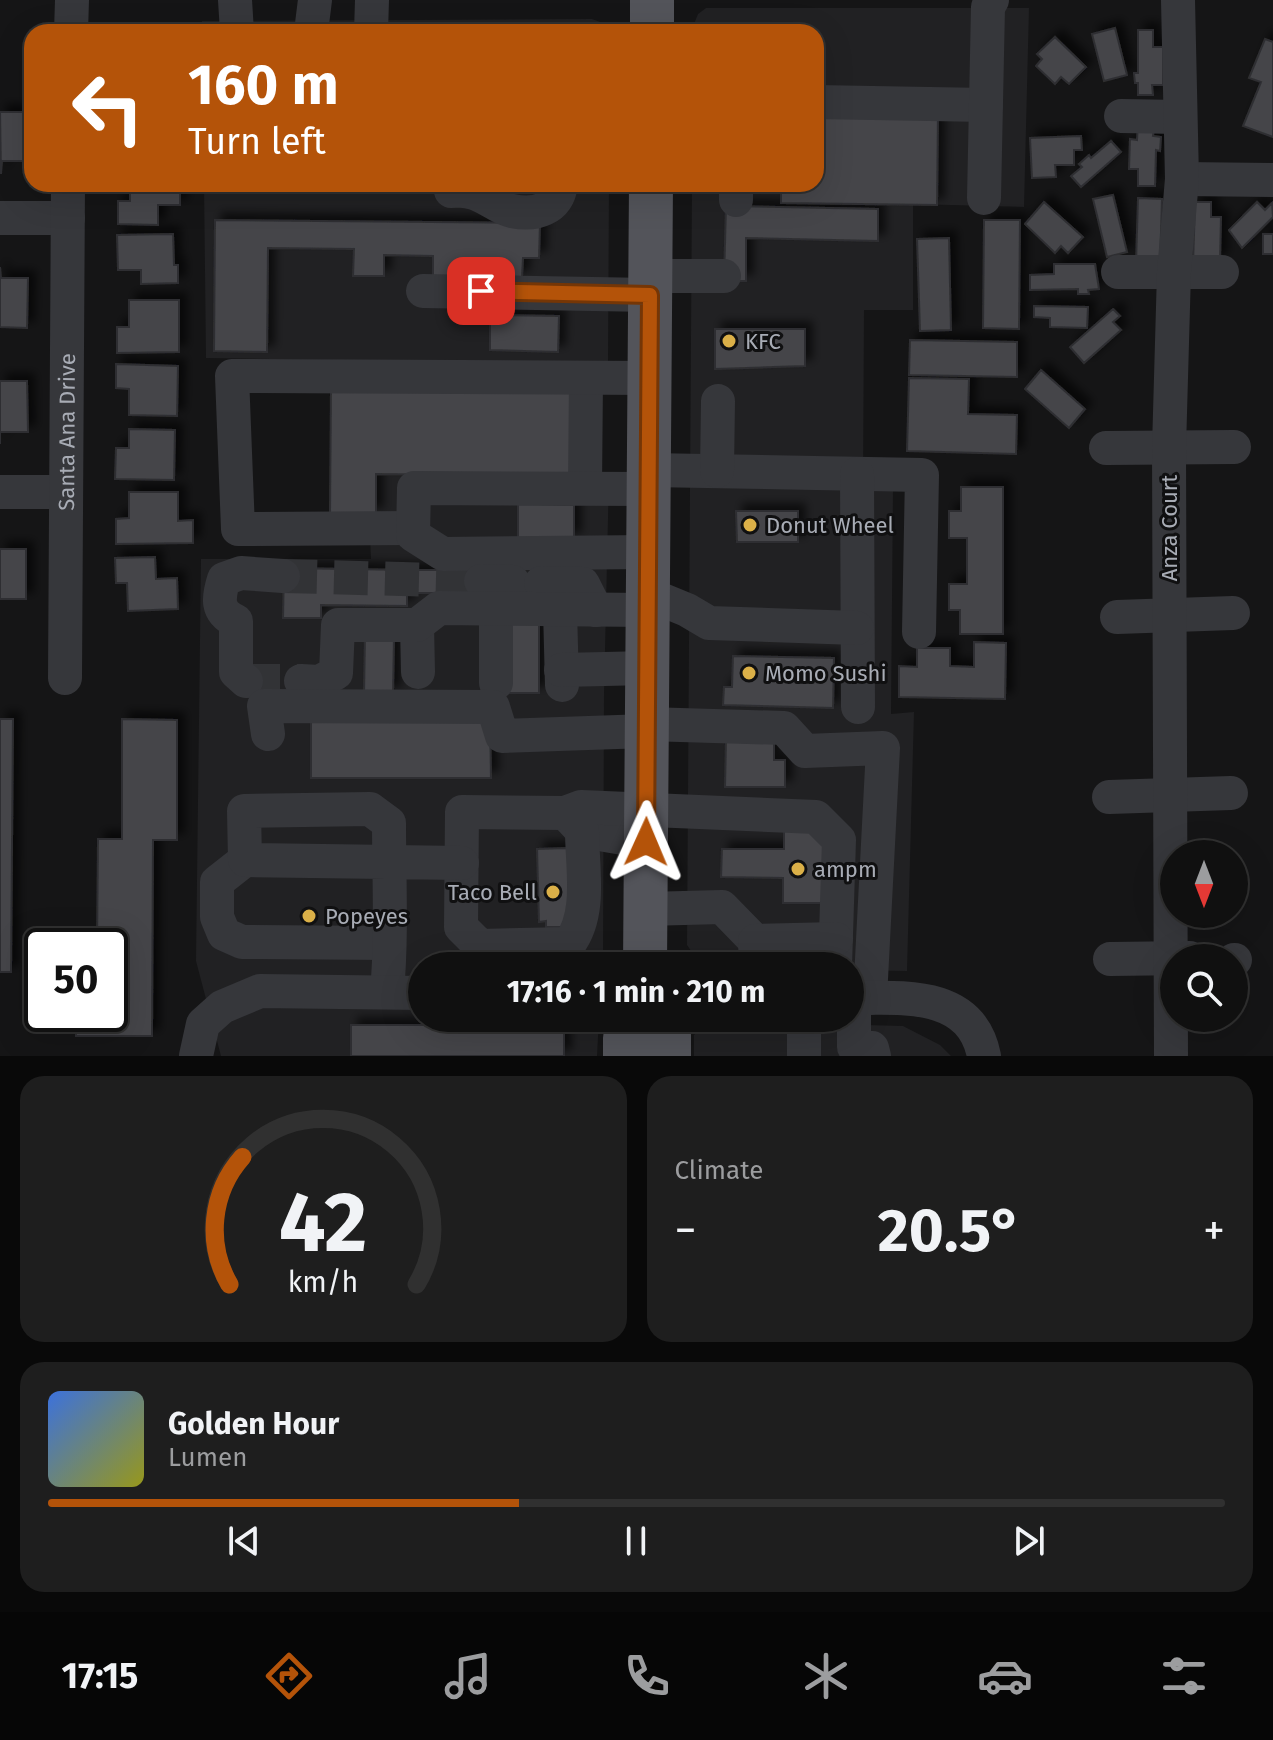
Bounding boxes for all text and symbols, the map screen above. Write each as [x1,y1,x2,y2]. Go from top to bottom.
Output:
text: 160 m [188,52,339,119]
icon: left [56,56,160,160]
text: Turn left [188,120,326,164]
pin [447,257,515,325]
icon: arrive [459,269,503,313]
place label: KFC [745,328,781,355]
marker: KFC [720,332,738,350]
street label: Santa Ana Drive [53,353,81,511]
street label: Anza Court [1156,475,1183,581]
place label: Donut Wheel [766,512,894,539]
marker: Donut Wheel [741,516,759,534]
place label: Momo Sushi [765,660,887,687]
marker: Momo Sushi [740,664,758,682]
position arrow [604,800,688,884]
north arrow [1160,840,1248,928]
map controls [1160,840,1248,1032]
place label: ampm [814,856,877,883]
marker: ampm [789,860,807,878]
place label: Taco Bell [448,879,537,906]
marker: Taco Bell [544,883,562,901]
place label: Popeyes [325,903,408,930]
marker: Popeyes [300,907,318,925]
speed limit sign: 50 [24,928,128,1032]
button: search [1160,944,1248,1032]
text: 17:16 · 1 min · 210 m [507,974,765,1010]
text: Climate [675,1155,763,1186]
text: 42 [279,1173,367,1273]
text: 20.5° [878,1195,1022,1267]
text: − [675,1204,697,1257]
text: + [1203,1204,1225,1257]
text: km/h [288,1265,359,1300]
text: Golden Hour [168,1406,339,1442]
text: Lumen [168,1442,247,1473]
icon: previous [222,1519,266,1563]
icon: pause [614,1519,658,1563]
icon: next [1007,1519,1051,1563]
icon: directions [261,1648,317,1704]
icon: music [440,1648,496,1704]
icon: phone [619,1648,675,1704]
icon: climate [798,1648,854,1704]
icon: car [977,1648,1033,1704]
icon: filters [1156,1648,1212,1704]
text: 17:15 [61,1654,138,1698]

